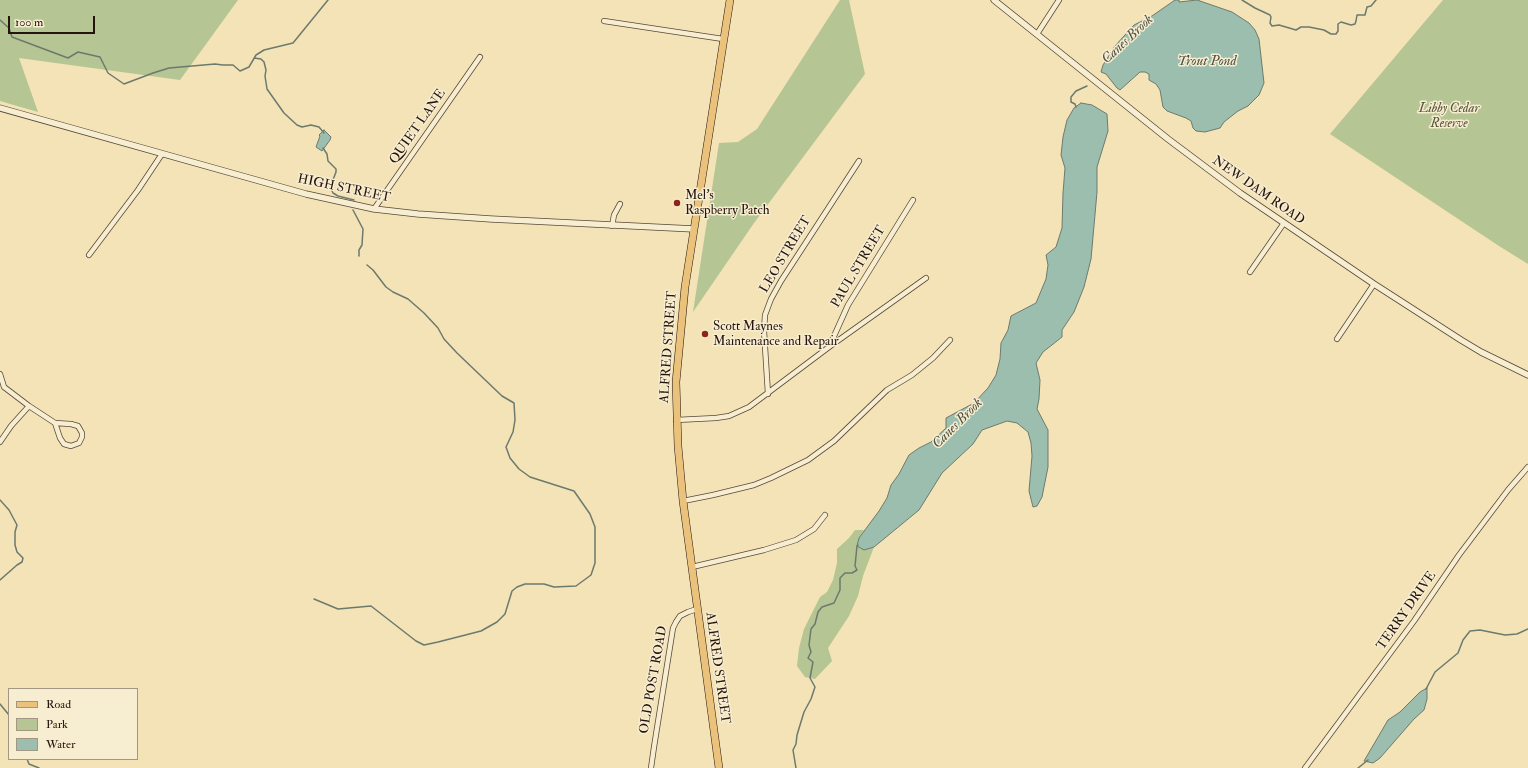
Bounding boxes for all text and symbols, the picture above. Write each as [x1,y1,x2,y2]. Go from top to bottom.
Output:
scale bar [10,8,97,34]
water label: Canes Brook [1099,12,1157,68]
text: 100 m [15,15,43,30]
water label: Trout Pond [1178,54,1236,70]
street label: QUIET LANE [386,87,450,167]
park label: Libby Cedar Reserve [1419,101,1479,132]
street label: NEW DAM ROAD [1209,153,1307,229]
street label: HIGH STREET [296,172,392,206]
place label: Mel's Raspberry Patch [685,188,770,219]
marker: Mel's Raspberry Patch [672,198,682,208]
street label: LEO STREET [757,214,815,296]
street label: PAUL STREET [828,223,890,311]
street label: ALFRED STREET [657,290,681,404]
place label: Scott Maynes Maintenance and Repair [713,319,839,350]
marker: Scott Maynes Maintenance and Repair [700,329,710,339]
water label: Canes Brook [929,395,987,453]
street label: TERRY DRIVE [1374,569,1440,653]
street label: ALFRED STREET [701,611,733,725]
street label: OLD POST ROAD [637,625,671,735]
legend [8,688,138,760]
text: Road [46,697,71,712]
text: Park [46,717,68,732]
text: Water [46,737,75,752]

